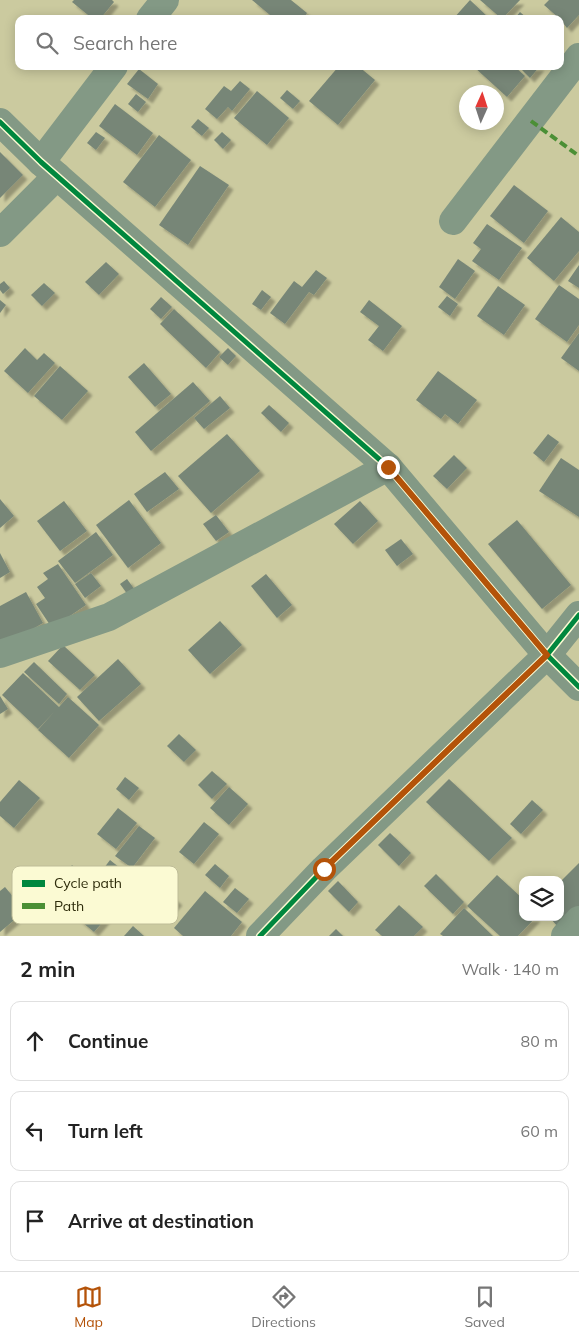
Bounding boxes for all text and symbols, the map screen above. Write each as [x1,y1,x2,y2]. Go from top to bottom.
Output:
search box [15,15,564,70]
icon: search [33,29,61,57]
text: Search here [73,31,177,55]
north arrow [459,85,504,130]
route end [377,456,400,479]
route start [313,858,336,881]
legend [12,866,178,924]
text: Cycle path [54,874,122,892]
map controls [519,876,564,921]
button: layers [519,876,564,921]
text: Path [54,897,84,915]
text: 2 min [20,956,75,982]
text: Walk · 140 m [461,959,559,979]
icon: ahead [21,1027,49,1055]
text: Continue [68,1029,148,1053]
text: 80 m [521,1031,558,1051]
icon: left [21,1117,49,1145]
text: Turn left [68,1119,143,1143]
text: 60 m [521,1121,558,1141]
icon: arrive [21,1207,49,1235]
text: Arrive at destination [68,1209,254,1233]
tab: Map [74,1283,103,1331]
tab: Directions [251,1283,316,1331]
tab: Saved [464,1283,505,1331]

